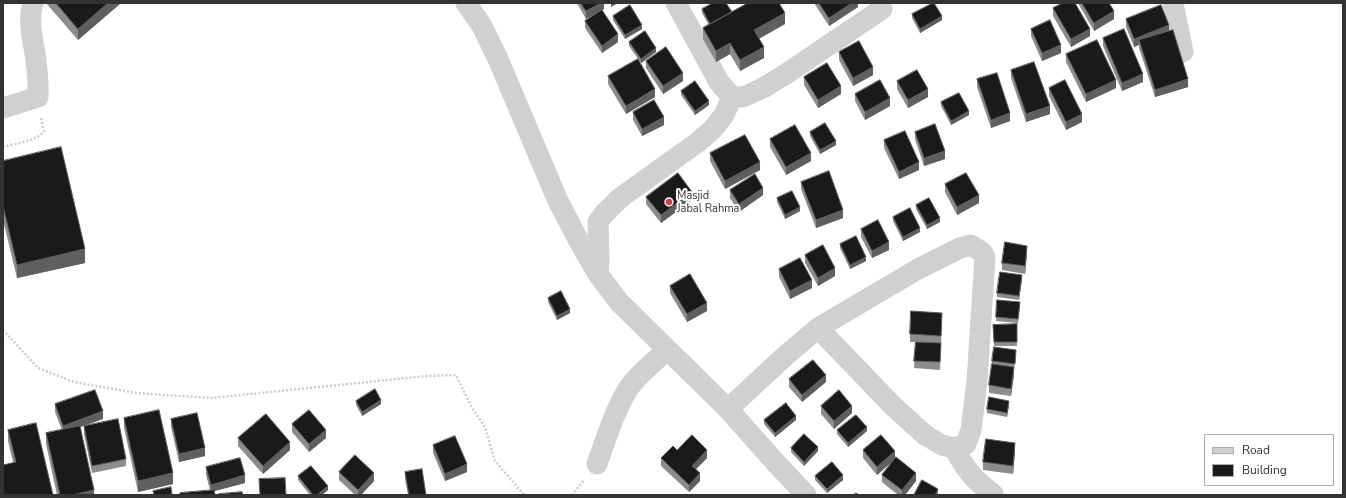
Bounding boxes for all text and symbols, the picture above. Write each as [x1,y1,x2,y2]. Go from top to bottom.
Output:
place label: Masjid Jabal Rahma [677,189,739,215]
marker: Masjid Jabal Rahma [664,197,674,207]
legend [1204,434,1334,486]
text: Road [1242,442,1270,458]
text: Building [1242,462,1287,478]

